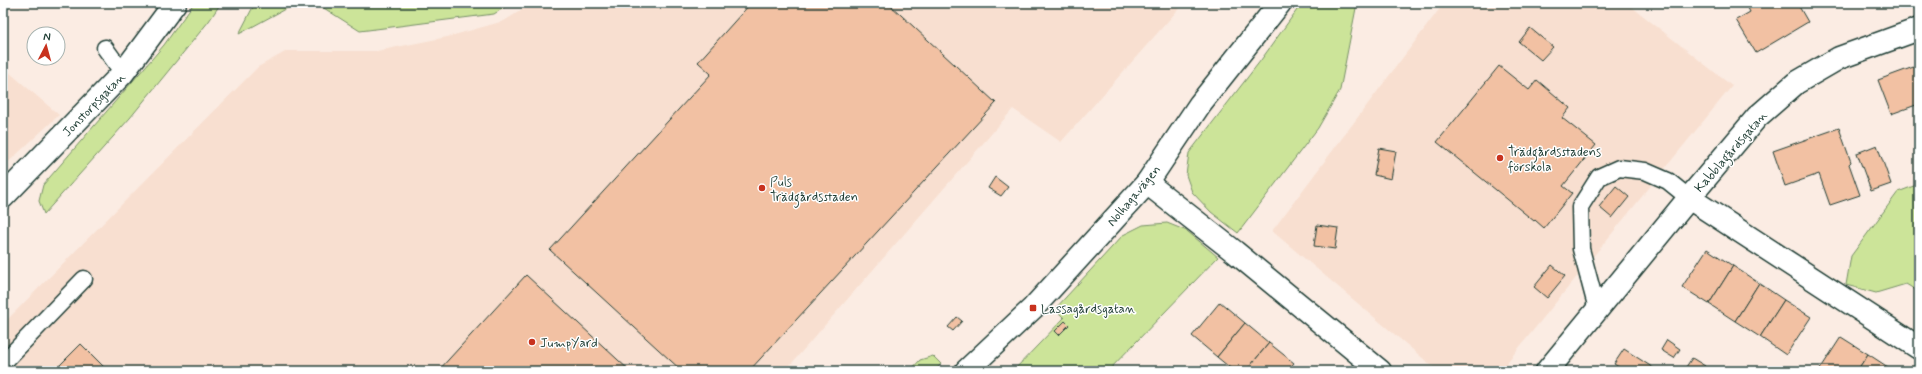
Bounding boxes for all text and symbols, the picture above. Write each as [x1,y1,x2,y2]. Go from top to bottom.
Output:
north arrow [26,26,66,66]
text: N [43,30,51,44]
street label: Jonstorpsgatan [59,69,129,141]
street label: Kabblagårdsgatan [1691,108,1773,198]
place label: Trädgårdsstadens förskola [1508,144,1601,176]
marker: Trädgårdsstadens förskola [1495,153,1505,163]
street label: Nolhagavägen [1104,162,1165,230]
place label: Puls Trädgårdsstaden [770,174,858,208]
marker: Puls Trädgårdsstaden [757,183,767,193]
place label: Lassagårdsgatan [1041,301,1135,318]
marker: Lassagårdsgatan [1028,303,1038,313]
place label: JumpYard [540,335,598,352]
marker: JumpYard [527,337,537,347]

